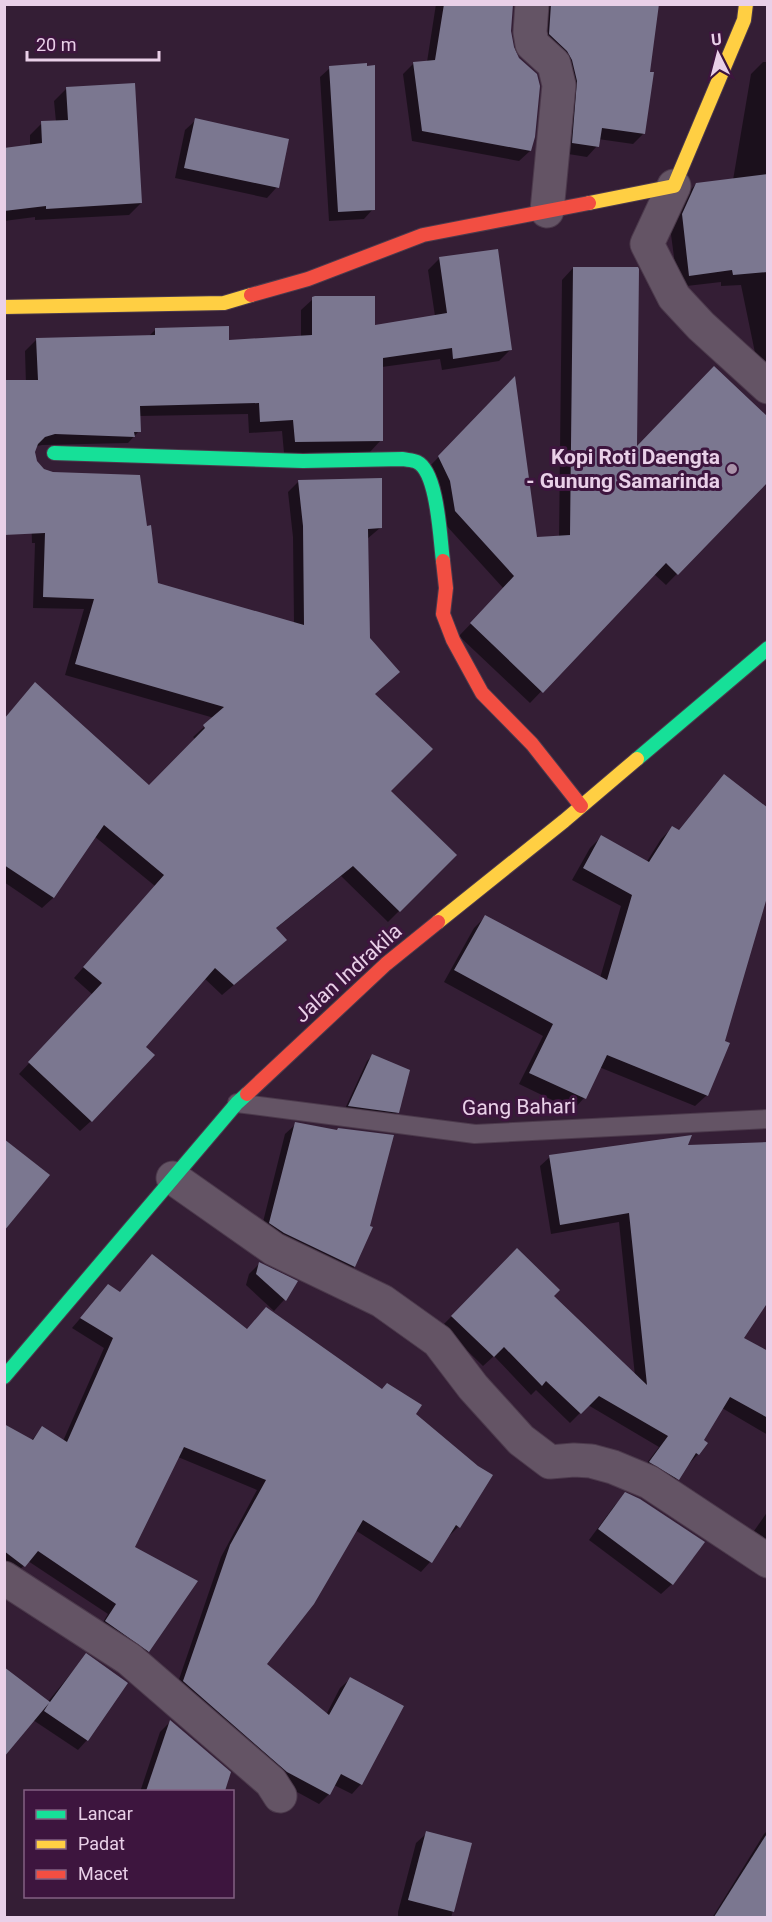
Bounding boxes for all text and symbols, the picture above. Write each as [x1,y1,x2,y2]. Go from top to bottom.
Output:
scale bar [27,24,159,62]
north arrow [688,24,748,84]
text: U [710,30,723,50]
text: 20 m [36,34,76,55]
place label: Kopi Roti Daengta - Gunung Samarinda [526,445,720,493]
marker: Kopi Roti Daengta - Gunung Samarinda [725,462,739,476]
street label: Jalan Indrakila [289,919,407,1027]
street label: Gang Bahari [462,1094,576,1120]
legend [24,1790,234,1898]
text: Lancar [78,1803,133,1824]
text: Padat [78,1833,125,1854]
text: Macet [78,1863,128,1884]

